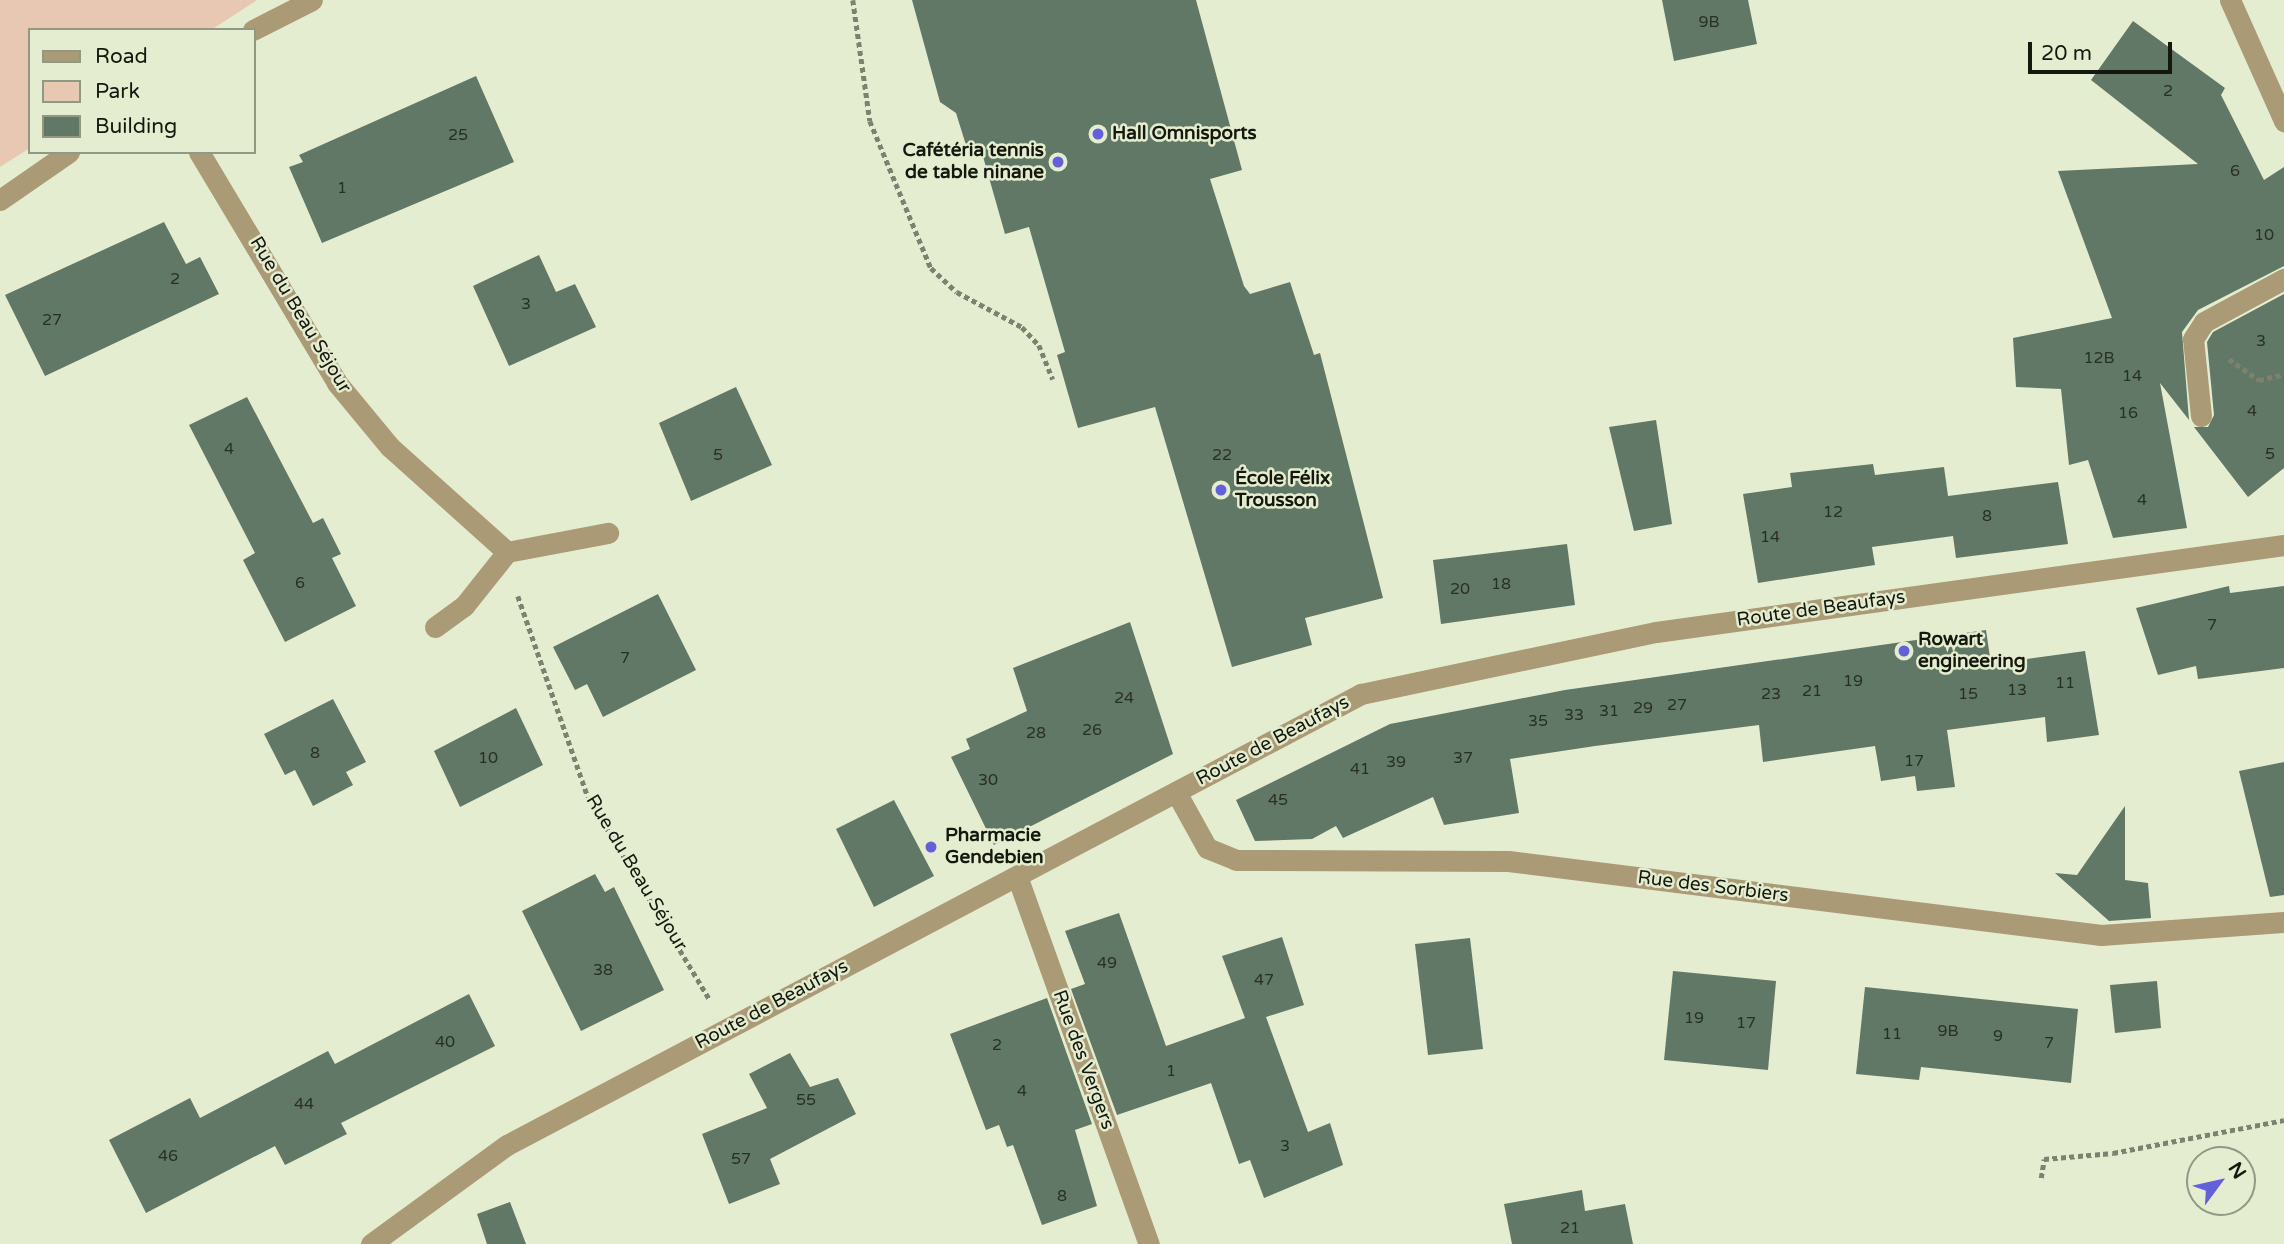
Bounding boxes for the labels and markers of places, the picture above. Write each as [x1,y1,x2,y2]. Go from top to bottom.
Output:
place label: Hall Omnisports [1112,123,1257,145]
marker: Hall Omnisports [1090,126,1106,142]
place label: Cafétéria tennis de table ninane [903,140,1044,184]
marker: Cafétéria tennis de table ninane [1050,154,1066,170]
place label: École Félix Trousson [1235,468,1330,512]
marker: École Félix Trousson [1213,482,1229,498]
place label: Rowart engineering [1918,629,2026,673]
marker: Rowart engineering [1896,643,1912,659]
place label: Pharmacie Gendebien [945,825,1043,869]
marker: Pharmacie Gendebien [923,839,939,855]

